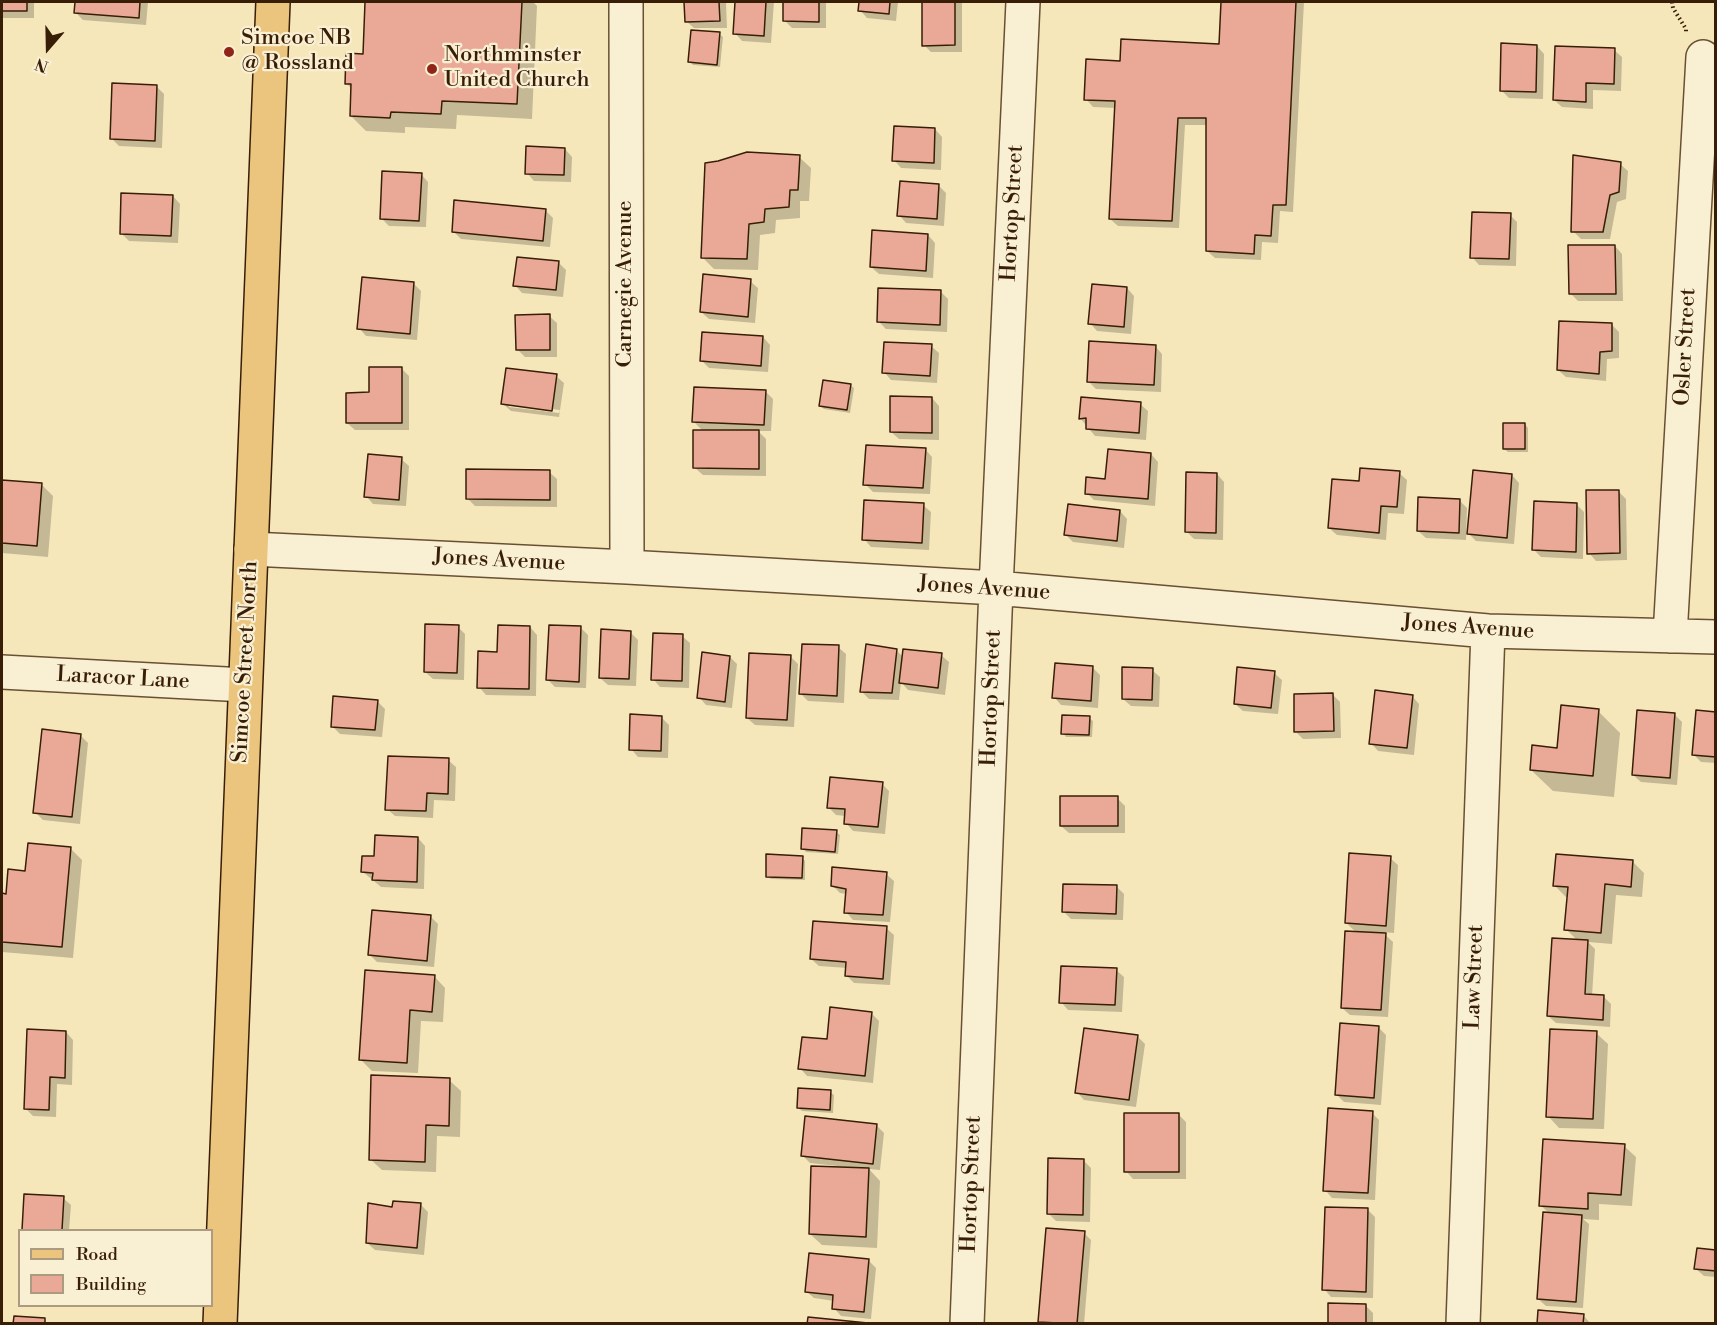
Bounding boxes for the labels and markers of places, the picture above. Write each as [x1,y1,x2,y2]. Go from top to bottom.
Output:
place label: Simcoe NB @ Rossland [241,26,354,78]
place label: Northminster United Church [444,43,590,94]
marker: Simcoe NB @ Rossland [222,45,236,59]
marker: Northminster United Church [425,62,439,76]

